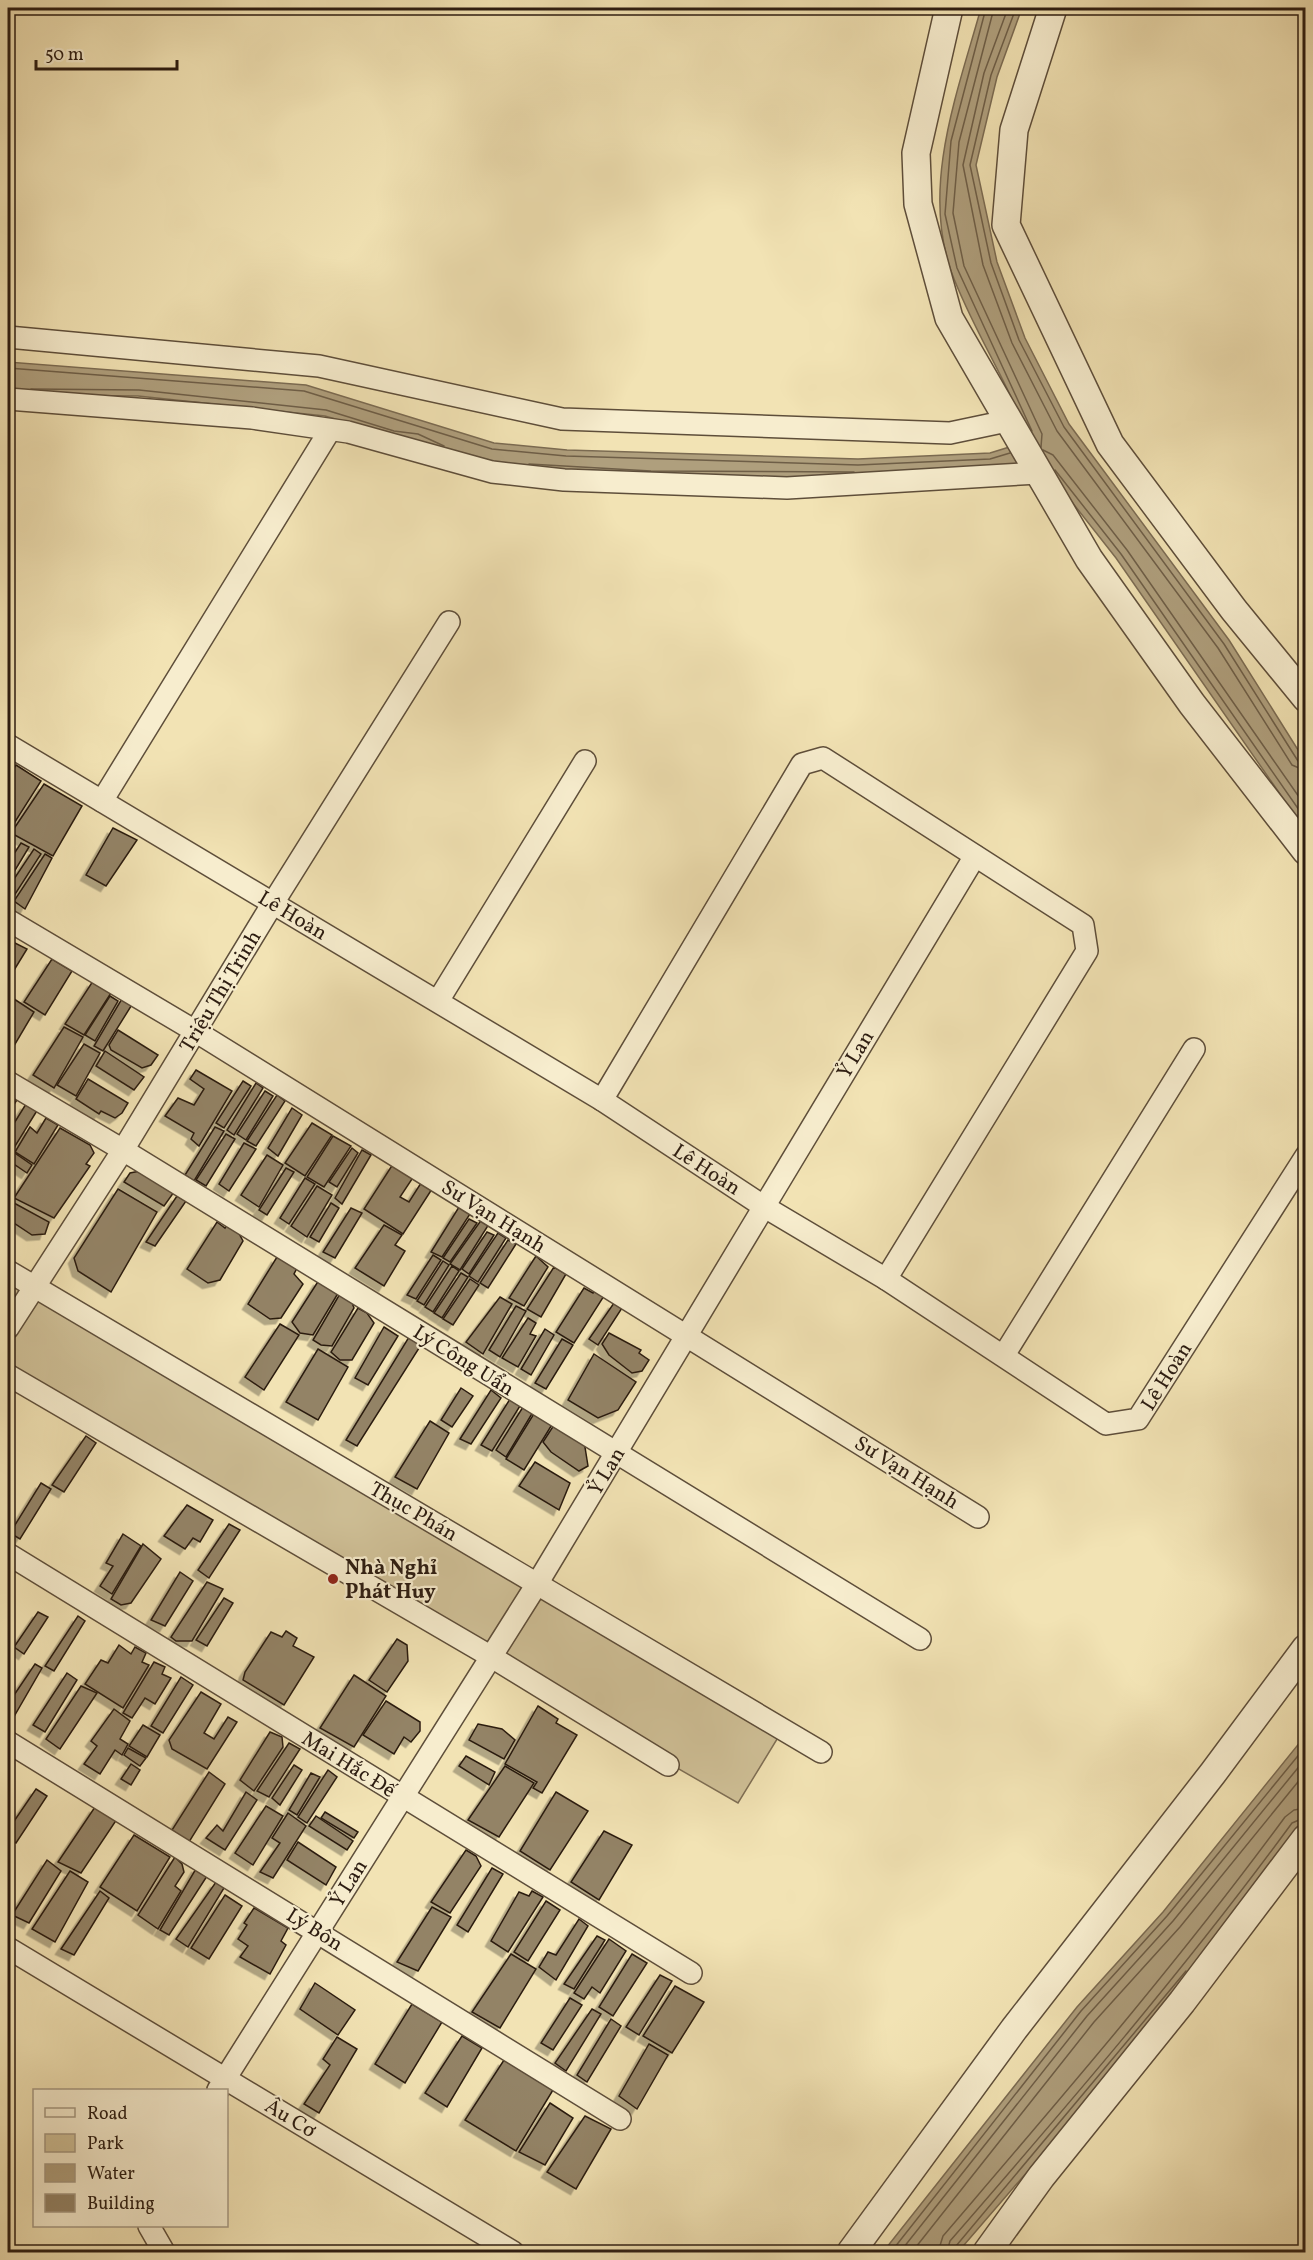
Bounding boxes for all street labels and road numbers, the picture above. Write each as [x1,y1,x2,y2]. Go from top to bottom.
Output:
street label: Lê Hoàn [252,884,332,948]
street label: Triệu Thị Trinh [173,925,269,1058]
street label: Ỷ Lan [831,1025,882,1084]
street label: Lê Hoàn [666,1137,746,1203]
street label: Sư Vạn Hạnh [435,1174,551,1261]
street label: Lý Công Uẩn [407,1319,520,1404]
street label: Lê Hoàn [1135,1337,1200,1417]
street label: Sư Vạn Hạnh [848,1430,964,1517]
street label: Ỷ Lan [582,1442,633,1501]
street label: Thục Phán [364,1475,463,1549]
street label: Mai Hắc Đế [296,1725,402,1806]
street label: Ỷ Lan [323,1854,375,1913]
street label: Lý Bôn [280,1902,348,1959]
street label: Âu Cơ [259,2092,322,2146]

